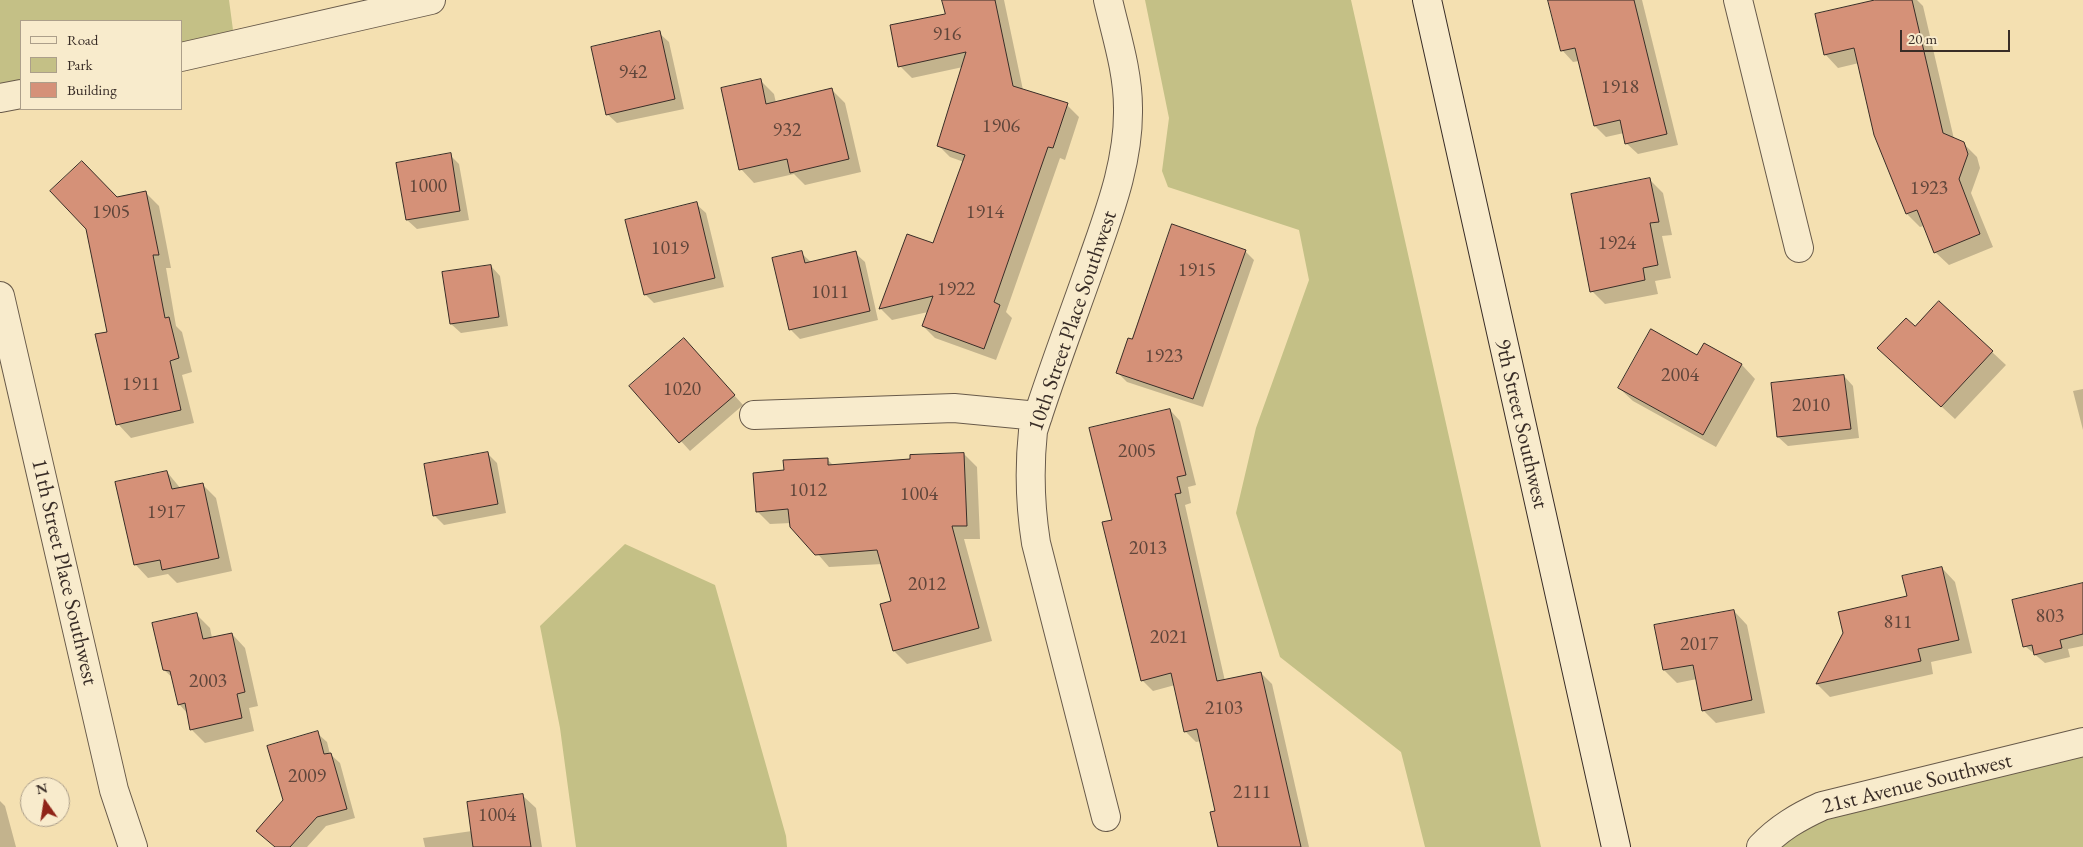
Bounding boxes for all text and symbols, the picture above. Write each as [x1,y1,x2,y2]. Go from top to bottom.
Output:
legend [20,20,182,110]
scale bar [1903,20,2013,52]
house number: 916 [933,23,961,47]
text: 20 m [1908,29,1937,48]
text: Road [67,30,98,49]
text: Park [67,55,93,74]
house number: 942 [619,61,647,85]
house number: 1918 [1601,76,1639,100]
text: Building [67,80,117,99]
house number: 1906 [982,115,1020,139]
house number: 932 [773,119,801,143]
house number: 1000 [409,175,447,199]
house number: 1923 [1910,177,1948,201]
house number: 1905 [92,201,130,225]
house number: 1914 [966,201,1004,225]
street label: 10th Street Place Southwest [1023,207,1123,435]
house number: 1924 [1598,232,1636,256]
house number: 1019 [651,237,689,261]
house number: 1915 [1178,259,1216,283]
house number: 1922 [937,278,975,302]
house number: 1011 [811,281,849,305]
street label: 9th Street Southwest [1489,337,1553,511]
house number: 1923 [1145,345,1183,369]
house number: 2004 [1661,364,1699,388]
house number: 1911 [122,373,160,397]
house number: 1020 [663,378,701,402]
house number: 2010 [1792,394,1830,418]
house number: 2005 [1118,440,1156,464]
street label: 11th Street Place Southwest [25,456,103,688]
house number: 1012 [789,479,827,503]
house number: 1004 [900,483,938,507]
house number: 1917 [147,501,185,525]
house number: 2013 [1129,537,1167,561]
house number: 2012 [908,573,946,597]
house number: 803 [2036,605,2064,629]
house number: 811 [1884,611,1912,635]
house number: 2021 [1150,626,1188,650]
house number: 2017 [1680,633,1718,657]
house number: 2003 [189,670,227,694]
house number: 2103 [1205,697,1243,721]
street label: 21st Avenue Southwest [1819,748,2015,820]
house number: 2009 [288,765,326,789]
north arrow [20,777,70,827]
text: N [34,778,49,798]
house number: 2111 [1233,781,1271,805]
house number: 1004 [478,804,516,828]

